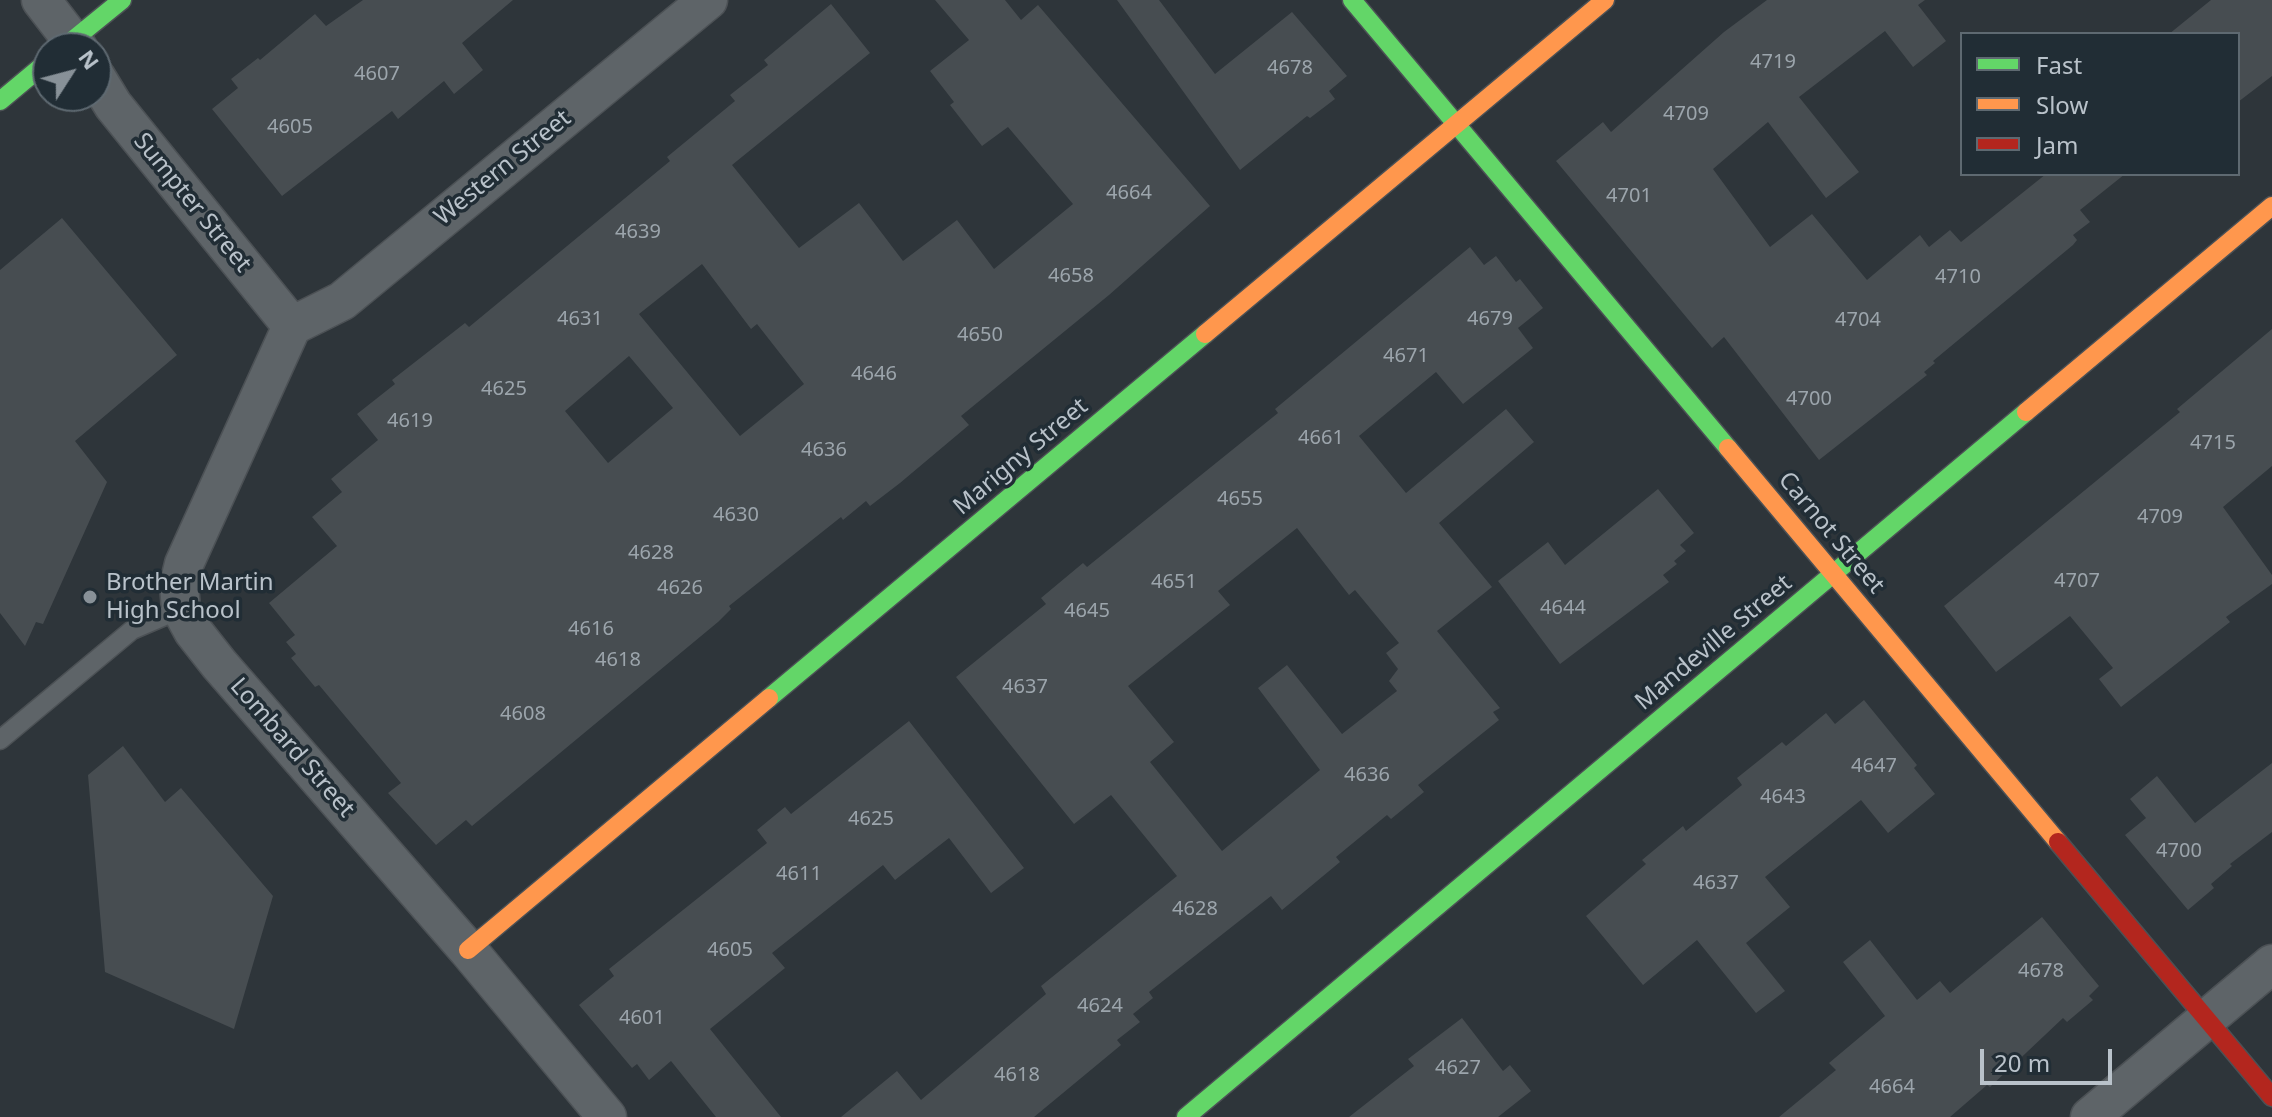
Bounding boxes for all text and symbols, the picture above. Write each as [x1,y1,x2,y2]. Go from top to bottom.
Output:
north arrow [32,32,112,112]
legend [1960,32,2240,176]
text: N [72,43,107,75]
text: Fast [2036,48,2082,81]
house number: 4719 [1750,50,1796,74]
house number: 4678 [1267,56,1313,80]
house number: 4607 [354,62,400,86]
text: Slow [2036,88,2088,121]
house number: 4709 [1663,102,1709,126]
street label: Western Street [429,104,577,232]
house number: 4605 [267,115,313,139]
street label: Sumpter Street [127,128,257,278]
text: Jam [2036,128,2078,161]
house number: 4664 [1106,181,1152,205]
house number: 4701 [1606,184,1652,208]
house number: 4639 [615,220,661,244]
house number: 4658 [1048,264,1094,288]
house number: 4710 [1935,265,1981,289]
house number: 4631 [557,307,603,331]
house number: 4679 [1467,307,1513,331]
house number: 4704 [1835,308,1881,332]
house number: 4650 [957,323,1003,347]
house number: 4671 [1383,344,1429,368]
house number: 4646 [851,362,897,386]
house number: 4625 [481,377,527,401]
house number: 4700 [1786,387,1832,411]
street label: Marigny Street [948,392,1094,522]
house number: 4619 [387,409,433,433]
house number: 4661 [1298,426,1344,450]
house number: 4715 [2190,431,2236,455]
house number: 4636 [801,438,847,462]
street label: Carnot Street [1772,466,1890,600]
house number: 4655 [1217,487,1263,511]
house number: 4630 [713,503,759,527]
house number: 4709 [2137,505,2183,529]
house number: 4628 [628,541,674,565]
place label: Brother Martin High School [106,569,274,625]
street label: Mandeville Street [1630,569,1798,717]
house number: 4707 [2054,569,2100,593]
house number: 4651 [1151,570,1197,594]
house number: 4626 [657,576,703,600]
marker: Brother Martin High School [81,588,99,606]
house number: 4644 [1540,596,1586,620]
house number: 4645 [1064,599,1110,623]
house number: 4616 [568,617,614,641]
house number: 4618 [595,648,641,672]
street label: Lombard Street [224,672,360,824]
house number: 4637 [1002,675,1048,699]
house number: 4608 [500,702,546,726]
house number: 4647 [1851,754,1897,778]
house number: 4636 [1344,763,1390,787]
house number: 4643 [1760,785,1806,809]
house number: 4625 [848,807,894,831]
house number: 4700 [2156,839,2202,863]
house number: 4611 [776,862,822,886]
house number: 4637 [1693,871,1739,895]
house number: 4628 [1172,897,1218,921]
house number: 4605 [707,938,753,962]
house number: 4678 [2018,959,2064,983]
house number: 4624 [1077,994,1123,1018]
house number: 4601 [619,1006,665,1030]
scale bar [1984,1033,2116,1083]
text: 20 m [1994,1046,2050,1079]
house number: 4627 [1435,1056,1481,1080]
house number: 4618 [994,1063,1040,1087]
house number: 4664 [1869,1075,1915,1099]

